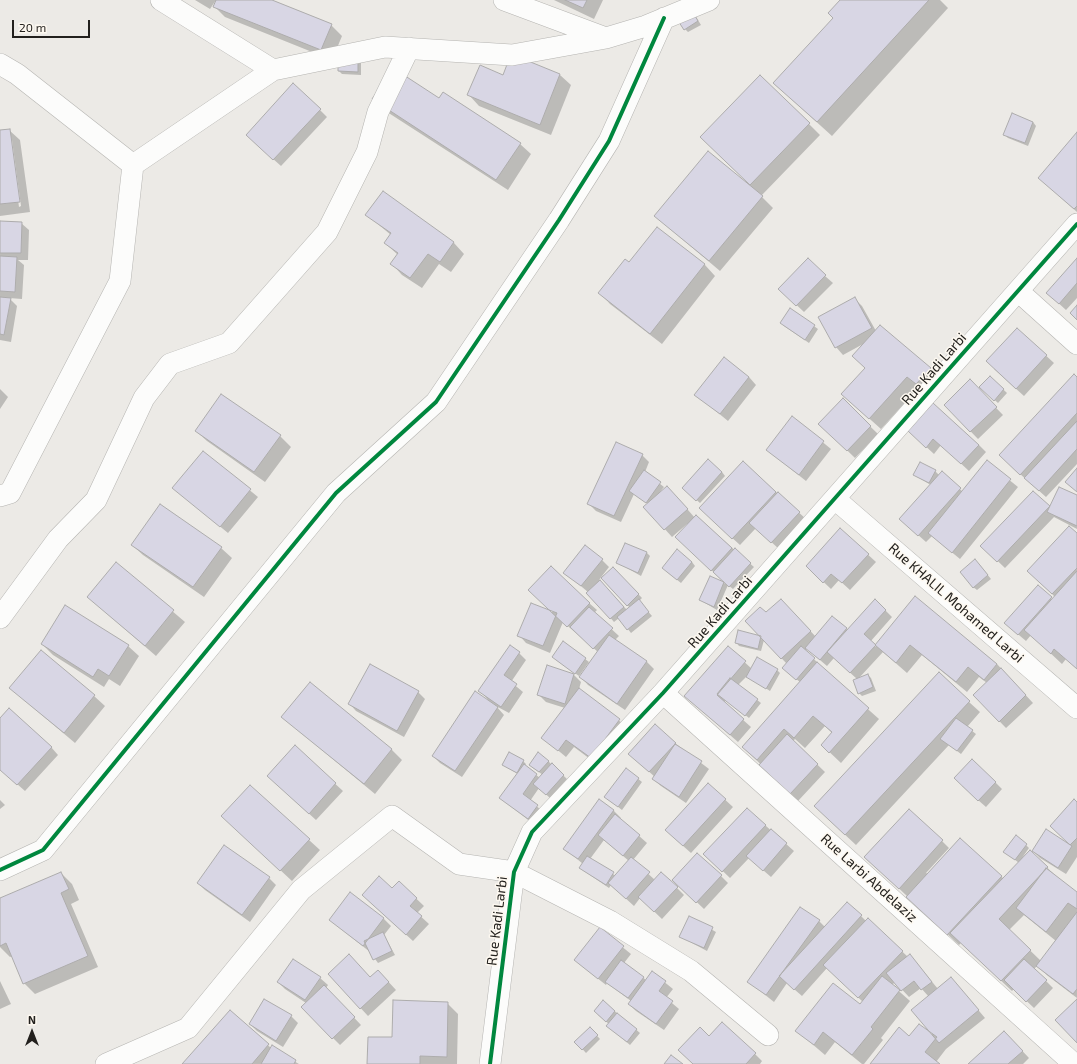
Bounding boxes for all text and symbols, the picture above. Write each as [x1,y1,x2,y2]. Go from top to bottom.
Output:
scale bar [14,12,92,38]
text: 20 m [19,20,46,34]
street label: Rue Kadi Larbi [898,330,970,408]
street label: Rue KHALIL Mohamed Larbi [885,540,1027,666]
street label: Rue Kadi Larbi [684,573,756,651]
street label: Rue Larbi Abdelaziz [817,830,921,926]
street label: Rue Kadi Larbi [483,875,511,967]
north arrow [12,1012,52,1052]
text: N [28,1013,36,1026]

